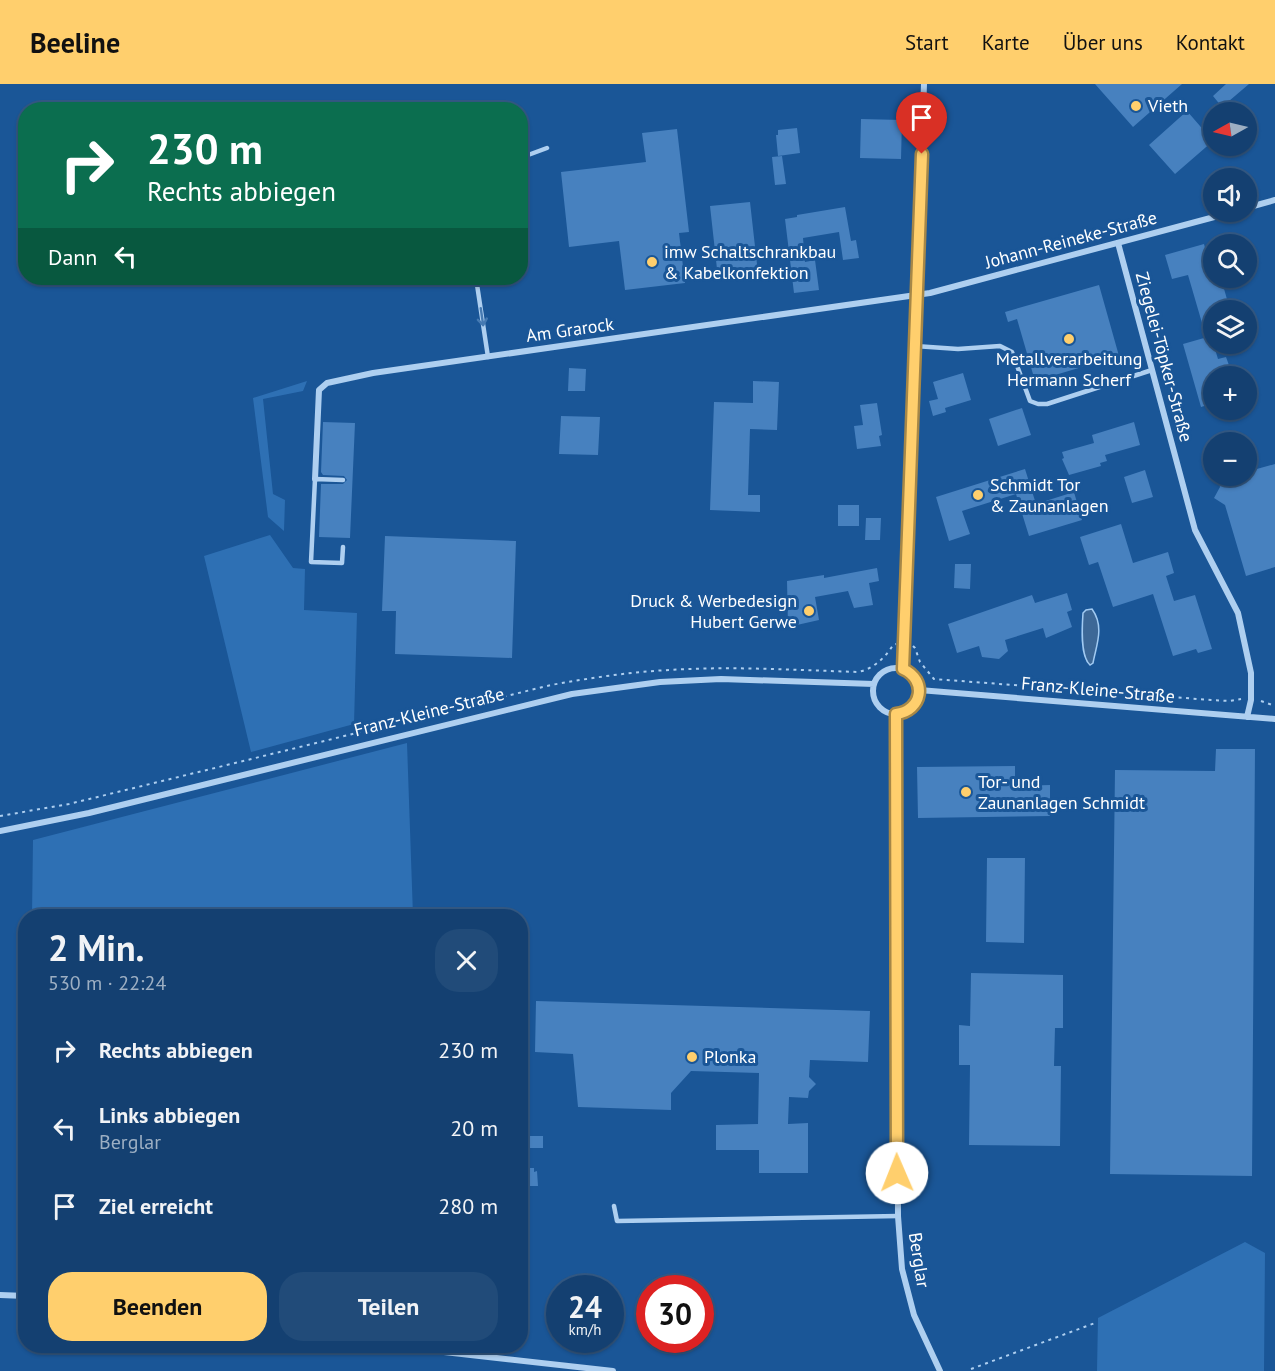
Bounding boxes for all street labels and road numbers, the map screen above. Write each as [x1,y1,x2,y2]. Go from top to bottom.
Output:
street label: Johann-Reineke-Straße [981,205,1159,274]
street label: Ziegelei-Töpker-Straße [1131,269,1198,444]
street label: Am Grarock [524,312,616,347]
street label: Franz-Kleine-Straße [1020,671,1176,708]
street label: Franz-Kleine-Straße [351,682,506,741]
street label: Berglar [904,1231,935,1289]

